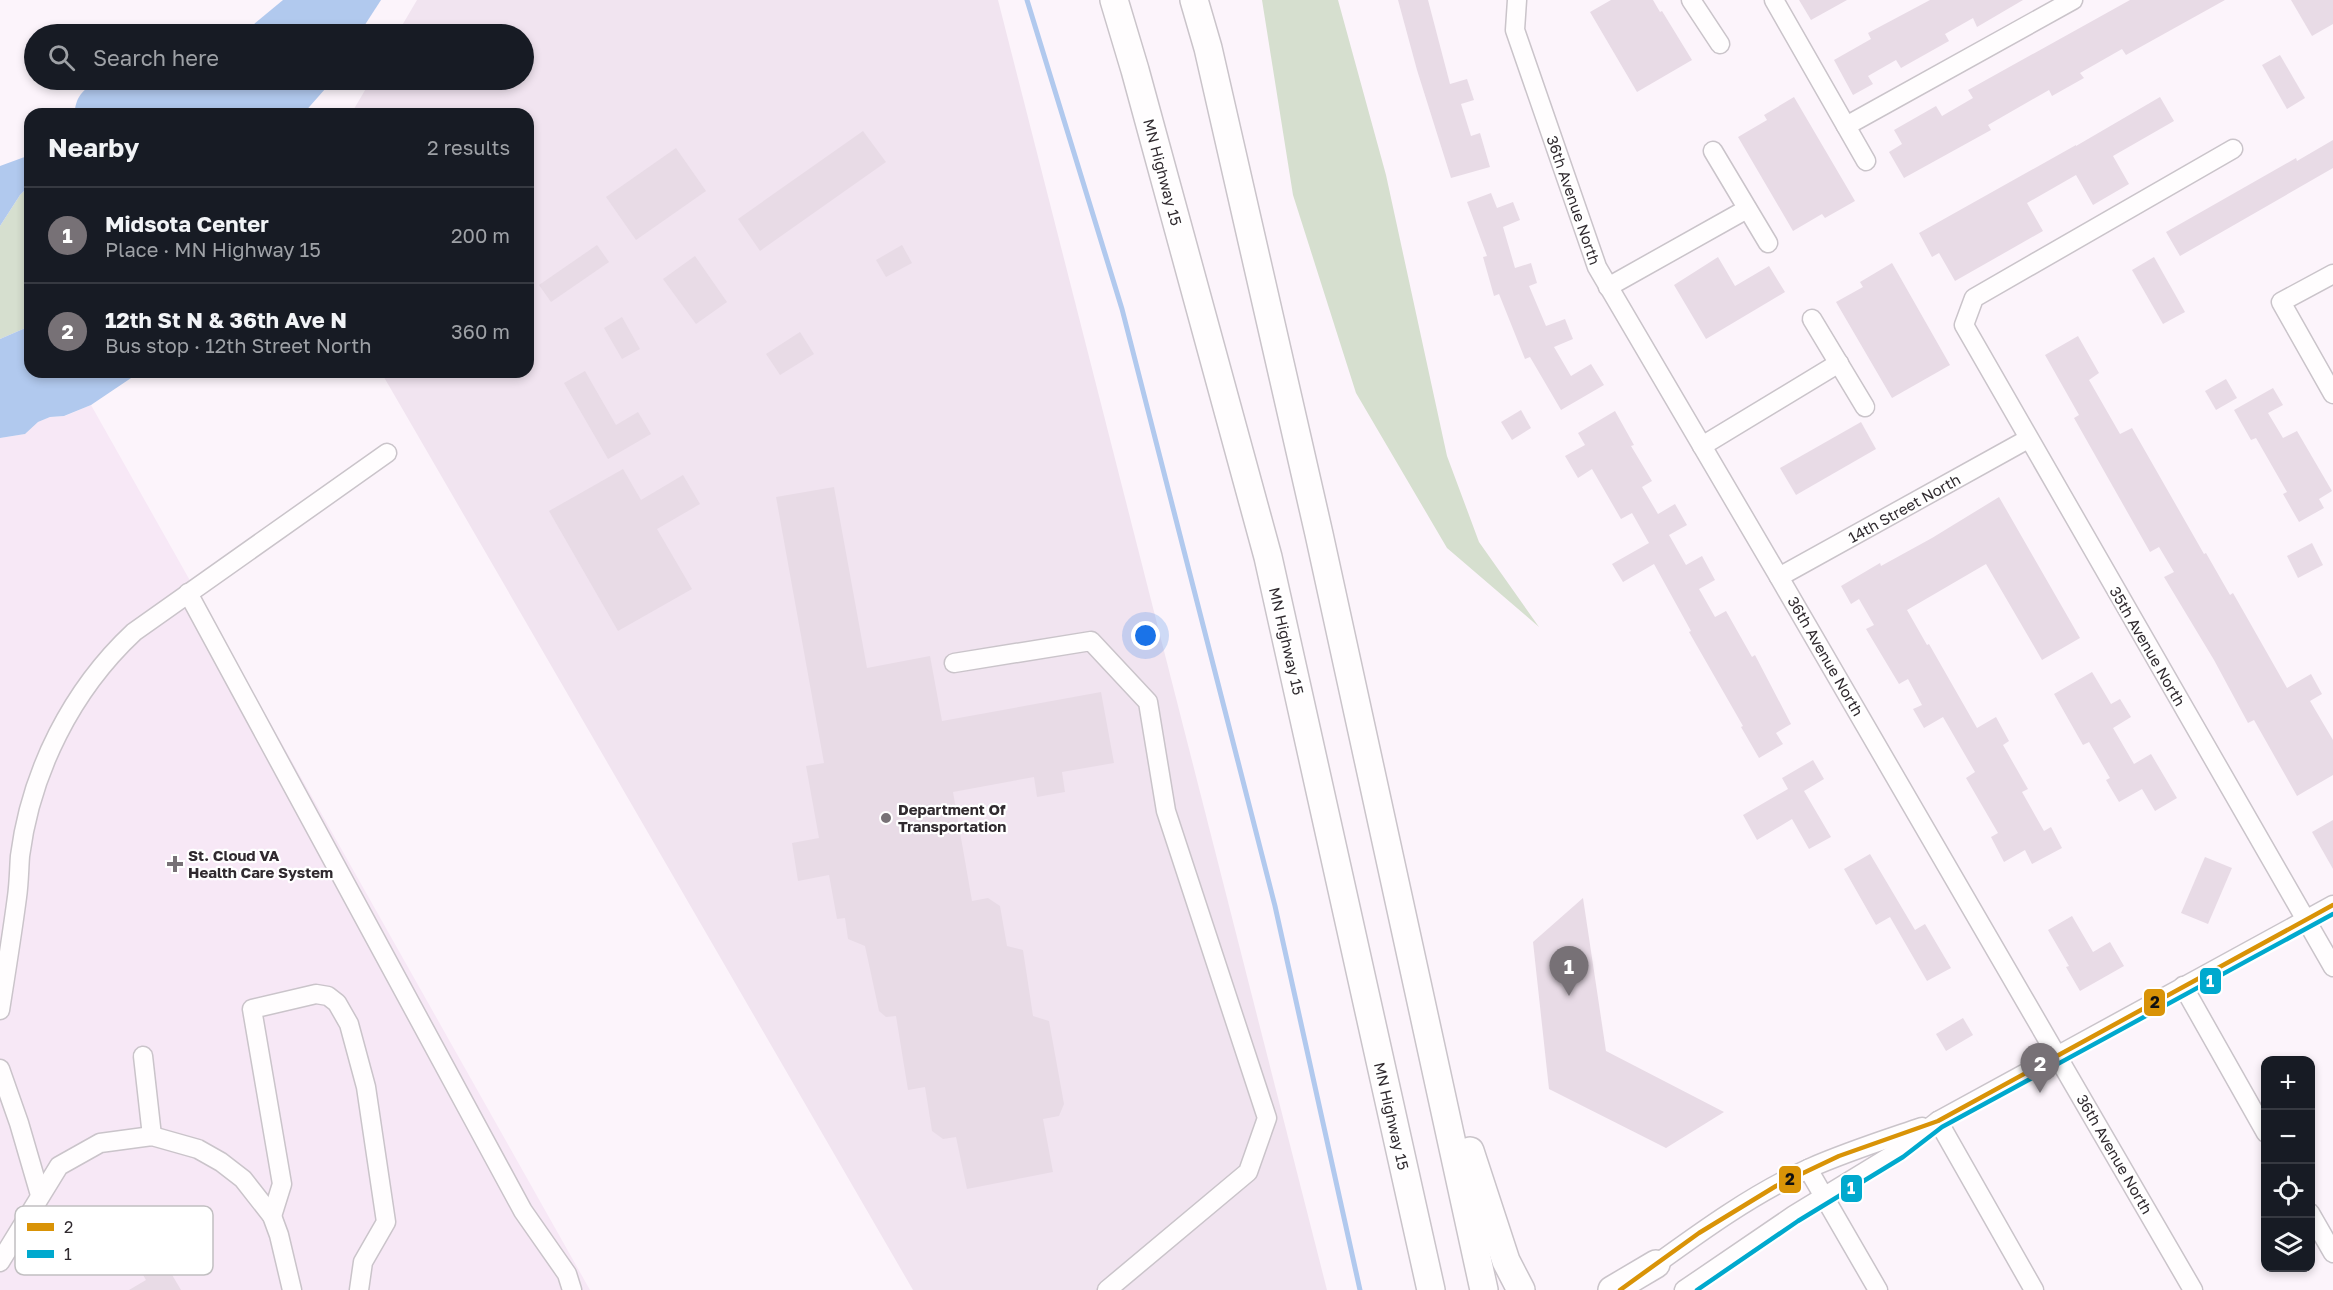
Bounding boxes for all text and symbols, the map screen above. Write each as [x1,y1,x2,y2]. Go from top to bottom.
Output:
search box [24,24,534,90]
icon: search [45,41,78,74]
text: Search here [93,44,219,71]
street label: MN Highway 15 [1140,117,1186,227]
text: Nearby [48,132,139,163]
street label: 36th Avenue North [1543,133,1605,267]
text: 2 results [427,135,510,159]
text: Midsota Center [105,210,269,237]
text: 1 [62,223,73,247]
text: 200 m [451,223,510,247]
text: Place · MN Highway 15 [105,237,321,261]
text: 12th St N & 36th Ave N [105,306,347,333]
text: 2 [61,319,74,343]
text: 360 m [451,319,510,343]
text: Bus stop · 12th Street North [105,333,372,357]
street label: 14th Street North [1845,470,1963,546]
street label: 35th Avenue North [2106,583,2190,709]
street label: MN Highway 15 [1266,585,1308,697]
street label: 36th Avenue North [1784,593,1868,719]
your location [1131,621,1160,650]
place label: Department Of Transportation [898,800,1006,835]
marker: Department Of Transportation [879,811,893,825]
place label: St. Cloud VA Health Care System [188,846,333,881]
marker: St. Cloud VA Health Care System [166,855,184,873]
pin: 1 [1550,946,1588,996]
line badge: 1 [2199,967,2222,995]
text: 1 [2206,971,2214,991]
line badge: 2 [2143,988,2166,1017]
text: 2 [2150,992,2160,1012]
pin: 2 [2020,1044,2060,1093]
map controls [2261,1056,2315,1272]
button: + [2261,1056,2315,1110]
street label: MN Highway 15 [1371,1060,1413,1172]
street label: 36th Avenue North [2073,1091,2157,1217]
button: − [2261,1110,2315,1164]
button: locate [2261,1164,2315,1218]
line badge: 2 [1778,1165,1802,1194]
text: 2 [1785,1169,1795,1189]
line badge: 1 [1840,1174,1863,1203]
text: 1 [1847,1178,1855,1198]
legend [15,1206,213,1275]
text: 2 [64,1217,73,1237]
button: layers [2261,1218,2315,1272]
text: 1 [64,1244,72,1264]

